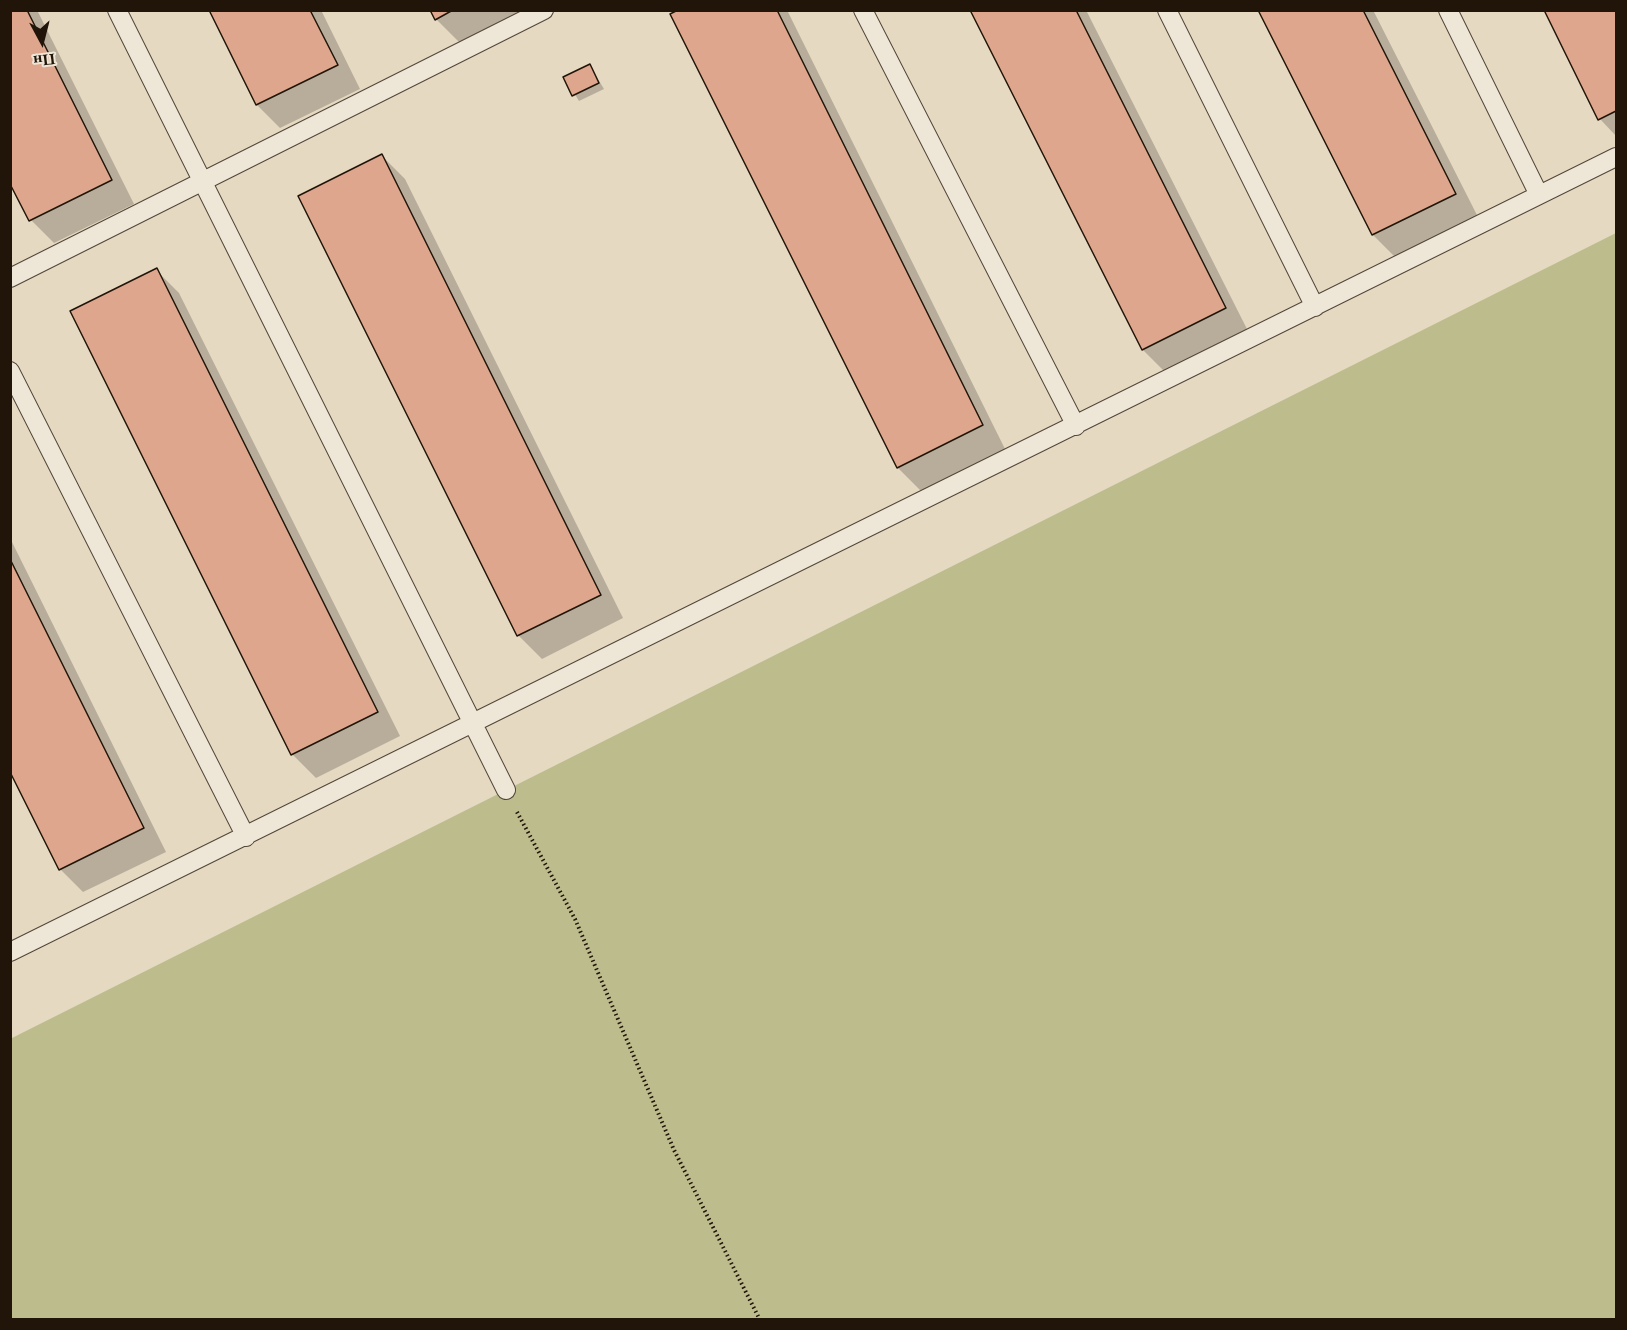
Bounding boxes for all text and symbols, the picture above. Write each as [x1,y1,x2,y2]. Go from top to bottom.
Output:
north arrow [12,12,72,72]
text: Пн [32,49,56,72]

